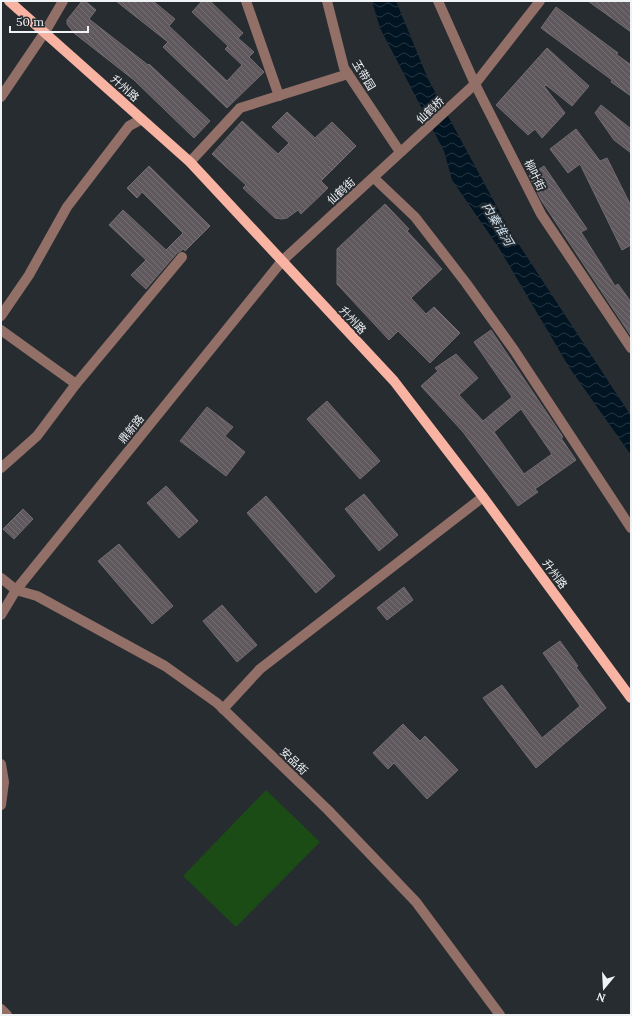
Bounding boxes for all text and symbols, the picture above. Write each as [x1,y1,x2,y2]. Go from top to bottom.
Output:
scale bar [10,8,88,34]
text: 50 m [16,14,44,29]
street label: 玉带园 [350,57,378,93]
street label: 升州路 [108,72,142,104]
street label: 仙鹤桥 [413,94,447,126]
street label: 柳叶街 [521,157,549,193]
street label: 仙鹤街 [324,175,358,207]
water label: 内秦淮河 [479,200,518,250]
street label: 升州路 [337,303,369,337]
street label: 鼎新路 [115,412,147,446]
street label: 升州路 [540,557,570,591]
street label: 安品街 [277,745,311,777]
north arrow [584,968,624,1008]
text: N [594,989,607,1005]

